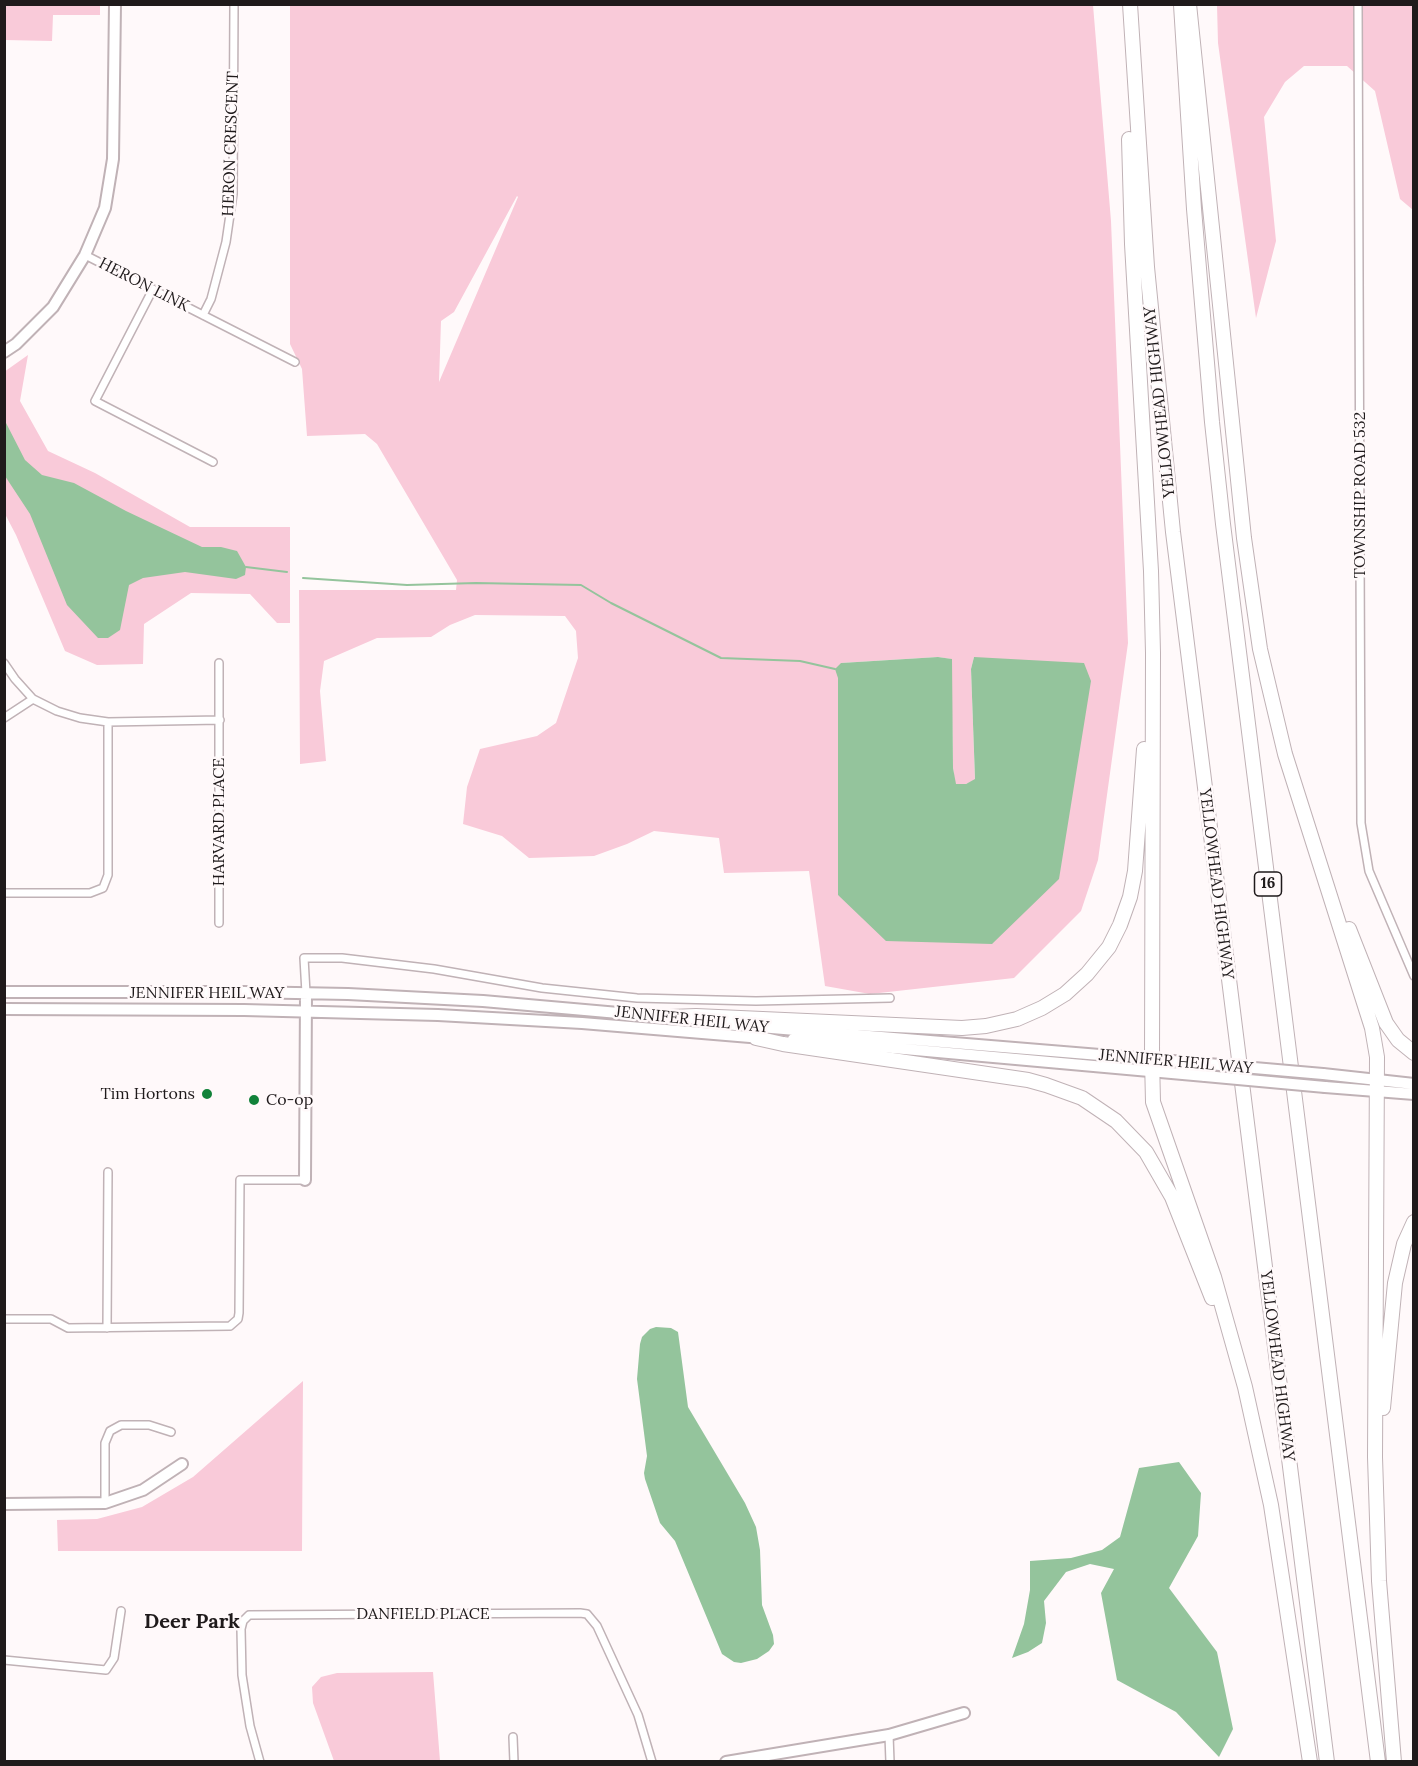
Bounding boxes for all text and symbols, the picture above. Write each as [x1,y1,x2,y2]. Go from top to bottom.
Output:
street label: HERON CRESCENT [219,71,243,217]
street label: HERON LINK [95,254,193,316]
street label: YELLOWHEAD HIGHWAY [1140,305,1180,499]
street label: TOWNSHIP ROAD 532 [1350,412,1370,578]
street label: HARVARD PLACE [209,758,229,886]
street label: YELLOWHEAD HIGHWAY [1195,787,1237,981]
road number: 16 [1254,872,1282,896]
street label: JENNIFER HEIL WAY [130,983,284,1003]
street label: JENNIFER HEIL WAY [614,1002,770,1038]
street label: JENNIFER HEIL WAY [1098,1046,1254,1078]
place label: Tim Hortons [101,1084,195,1104]
marker: Tim Hortons [200,1087,214,1101]
place label: Co-op [266,1090,313,1110]
marker: Co-op [247,1093,261,1107]
street label: YELLOWHEAD HIGHWAY [1256,1269,1298,1463]
street label: DANFIELD PLACE [356,1604,490,1624]
district label: Deer Park [144,1610,240,1634]

